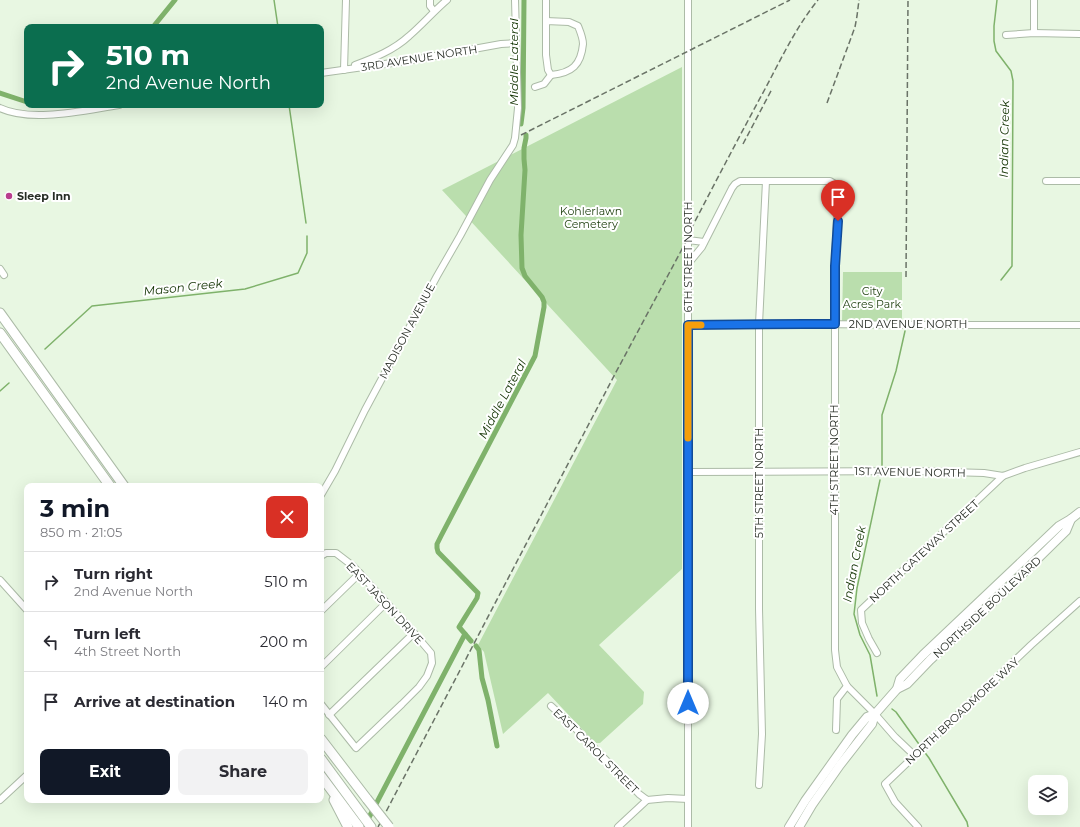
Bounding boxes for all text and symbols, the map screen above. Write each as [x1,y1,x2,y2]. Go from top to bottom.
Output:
water label: Middle Lateral [506,17,521,106]
text: 510 m [106,38,190,72]
icon: right [40,40,92,92]
street label: 3RD AVENUE NORTH [360,42,478,74]
text: 2nd Avenue North [106,72,271,94]
water label: Indian Creek [996,99,1012,178]
pin [821,180,855,221]
icon: arrive [827,186,849,208]
place label: Sleep Inn [17,189,71,203]
marker: Sleep Inn [4,191,14,201]
street label: 6TH STREET NORTH [681,202,695,312]
park label: Kohlerlawn Cemetery [560,204,622,231]
water label: Mason Creek [143,275,224,299]
street label: MADISON AVENUE [376,281,438,381]
park label: City Acres Park [843,284,902,311]
street label: 2ND AVENUE NORTH [849,317,967,331]
water label: Middle Lateral [475,356,530,441]
street label: 4TH STREET NORTH [827,405,841,515]
street label: 5TH STREET NORTH [752,428,766,538]
street label: 1ST AVENUE NORTH [854,464,966,480]
text: 3 min [40,494,110,523]
button: close [266,496,308,538]
street label: NORTH GATEWAY STREET [866,496,982,605]
text: 850 m · 21:05 [40,524,122,540]
water label: Indian Creek [839,524,869,603]
street label: NORTHSIDE BOULEVARD [930,553,1044,661]
street label: EAST JASON DRIVE [343,559,427,647]
text: Turn right [74,564,153,583]
icon: right [40,571,62,593]
text: 510 m [264,572,308,591]
text: 2nd Avenue North [74,583,193,599]
text: Turn left [74,624,141,643]
icon: left [40,631,62,653]
text: 200 m [260,632,308,651]
text: 4th Street North [74,643,181,659]
street label: NORTH BROADMORE WAY [902,655,1022,767]
position arrow [667,682,709,724]
icon: arrive [40,691,62,713]
text: Arrive at destination [74,692,235,711]
text: 140 m [263,692,308,711]
street label: EAST CAROL STREET [550,705,642,797]
button: Exit [40,749,170,795]
button: Share [178,749,308,795]
map controls [1028,775,1068,815]
button: layers [1028,775,1068,815]

